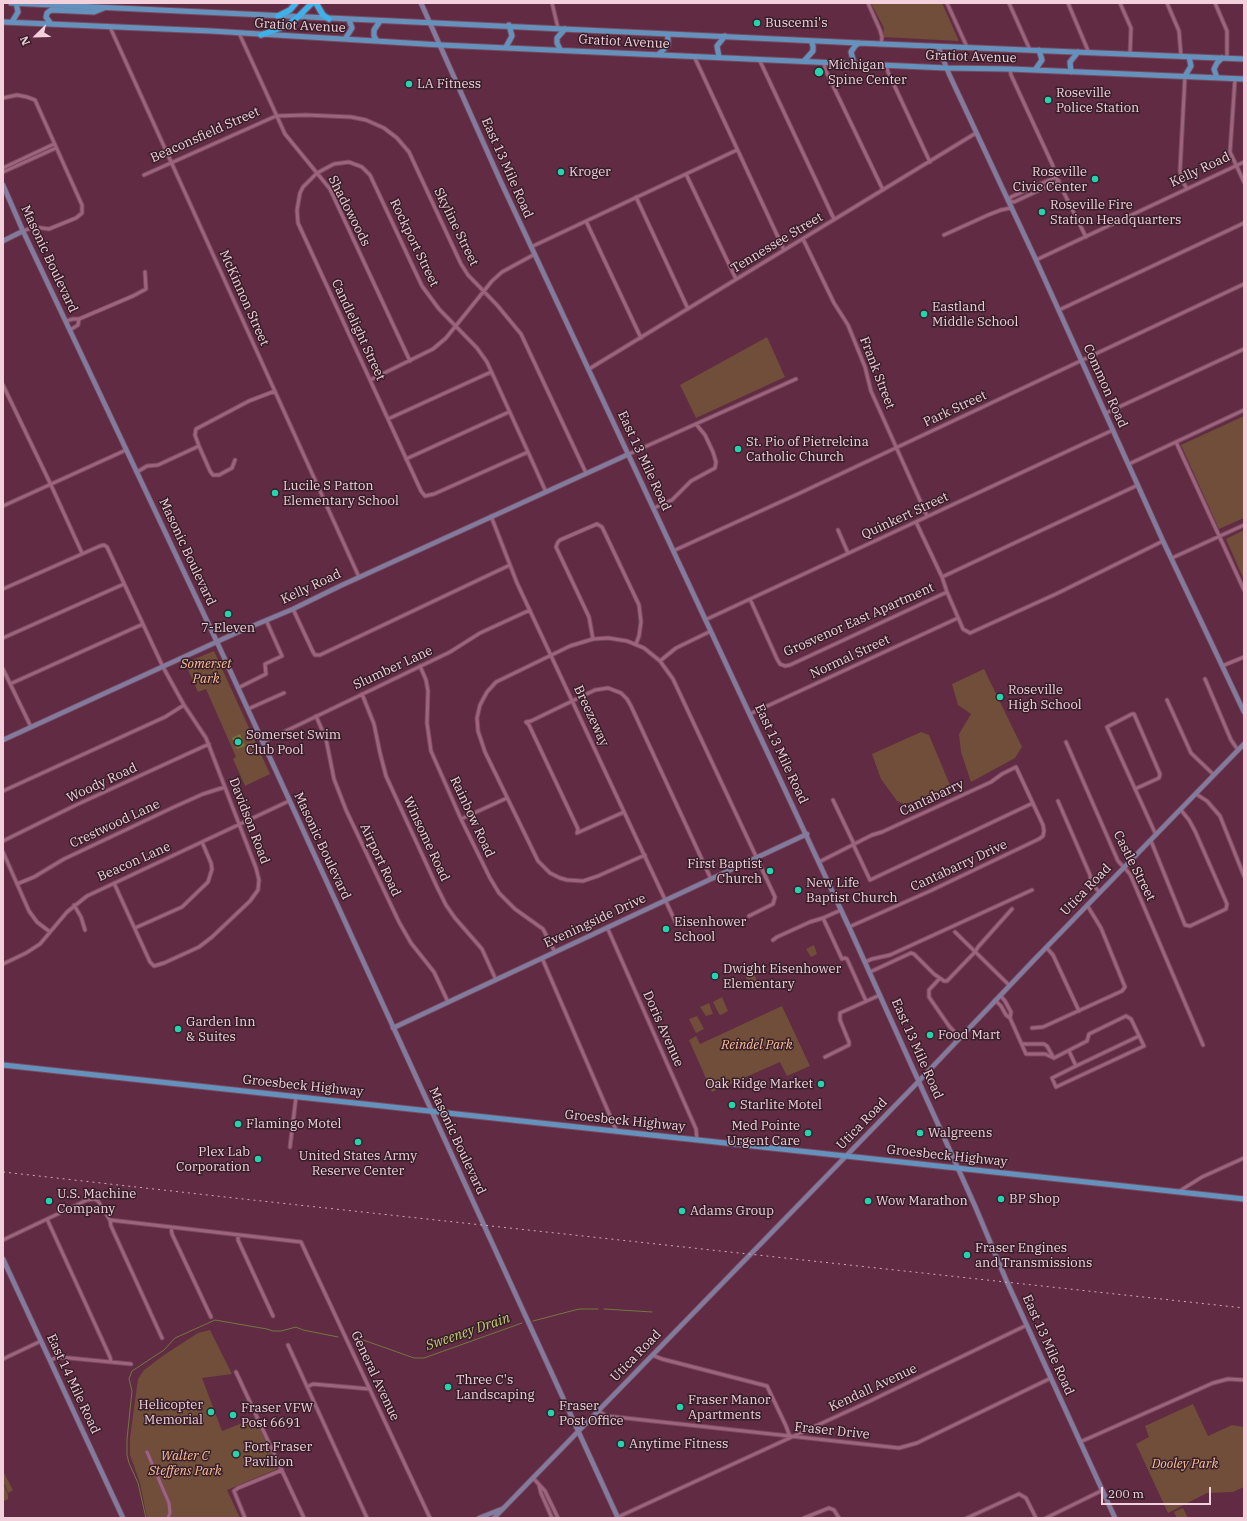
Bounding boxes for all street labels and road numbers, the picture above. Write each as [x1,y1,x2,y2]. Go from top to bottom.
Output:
street label: Gratiot Avenue [254,16,346,36]
street label: Gratiot Avenue [578,32,670,52]
street label: Gratiot Avenue [925,48,1017,66]
street label: Beaconsfield Street [148,104,262,166]
street label: East 13 Mile Road [478,115,536,221]
street label: Kelly Road [1167,149,1233,191]
street label: Shadowoods [325,173,373,249]
street label: Skyline Street [430,185,482,269]
street label: Rockport Street [386,197,442,289]
street label: Masonic Boulevard [17,203,81,315]
street label: Tennessee Street [728,209,826,277]
street label: McKinnon Street [216,248,272,348]
street label: Candlelight Street [328,277,388,383]
street label: Frank Street [856,335,898,411]
street label: Common Road [1080,342,1130,430]
street label: Park Street [921,388,989,430]
street label: East 13 Mile Road [614,409,674,513]
street label: Quinkert Street [859,489,951,543]
street label: Masonic Boulevard [155,496,219,608]
street label: Kelly Road [278,566,344,608]
street label: Grosvenor East Apartment [781,580,937,660]
street label: Normal Street [808,632,892,682]
street label: Slumber Lane [351,643,435,693]
street label: Breezeway [570,683,612,749]
street label: East 13 Mile Road [751,702,811,806]
street label: Woody Road [64,760,140,806]
street label: Rainbow Road [446,774,498,860]
street label: Davidson Road [225,776,273,866]
street label: Cantabarry [897,776,967,820]
street label: Masonic Boulevard [290,790,354,902]
street label: Winsome Road [400,794,452,884]
street label: Crestwood Lane [67,796,163,852]
street label: Airport Road [356,821,404,899]
street label: Castle Street [1110,828,1158,904]
street label: Cantabarry Drive [908,837,1010,895]
street label: Beacon Lane [95,839,173,885]
street label: Utica Road [1057,861,1115,919]
street label: Eveningside Drive [541,890,649,952]
street label: Doris Avenue [639,989,687,1069]
street label: East 13 Mile Road [888,996,946,1102]
street label: Groesbeck Highway [242,1072,364,1100]
street label: Masonic Boulevard [425,1085,489,1197]
street label: Utica Road [833,1095,891,1153]
street label: Groesbeck Highway [564,1107,686,1135]
street label: Groesbeck Highway [886,1142,1008,1170]
street label: East 13 Mile Road [1019,1292,1077,1398]
street label: Utica Road [607,1327,665,1385]
street label: General Avenue [347,1329,403,1423]
street label: East 14 Mile Road [43,1332,103,1436]
street label: Kendall Avenue [826,1361,920,1415]
street label: Fraser Drive [794,1419,870,1443]

